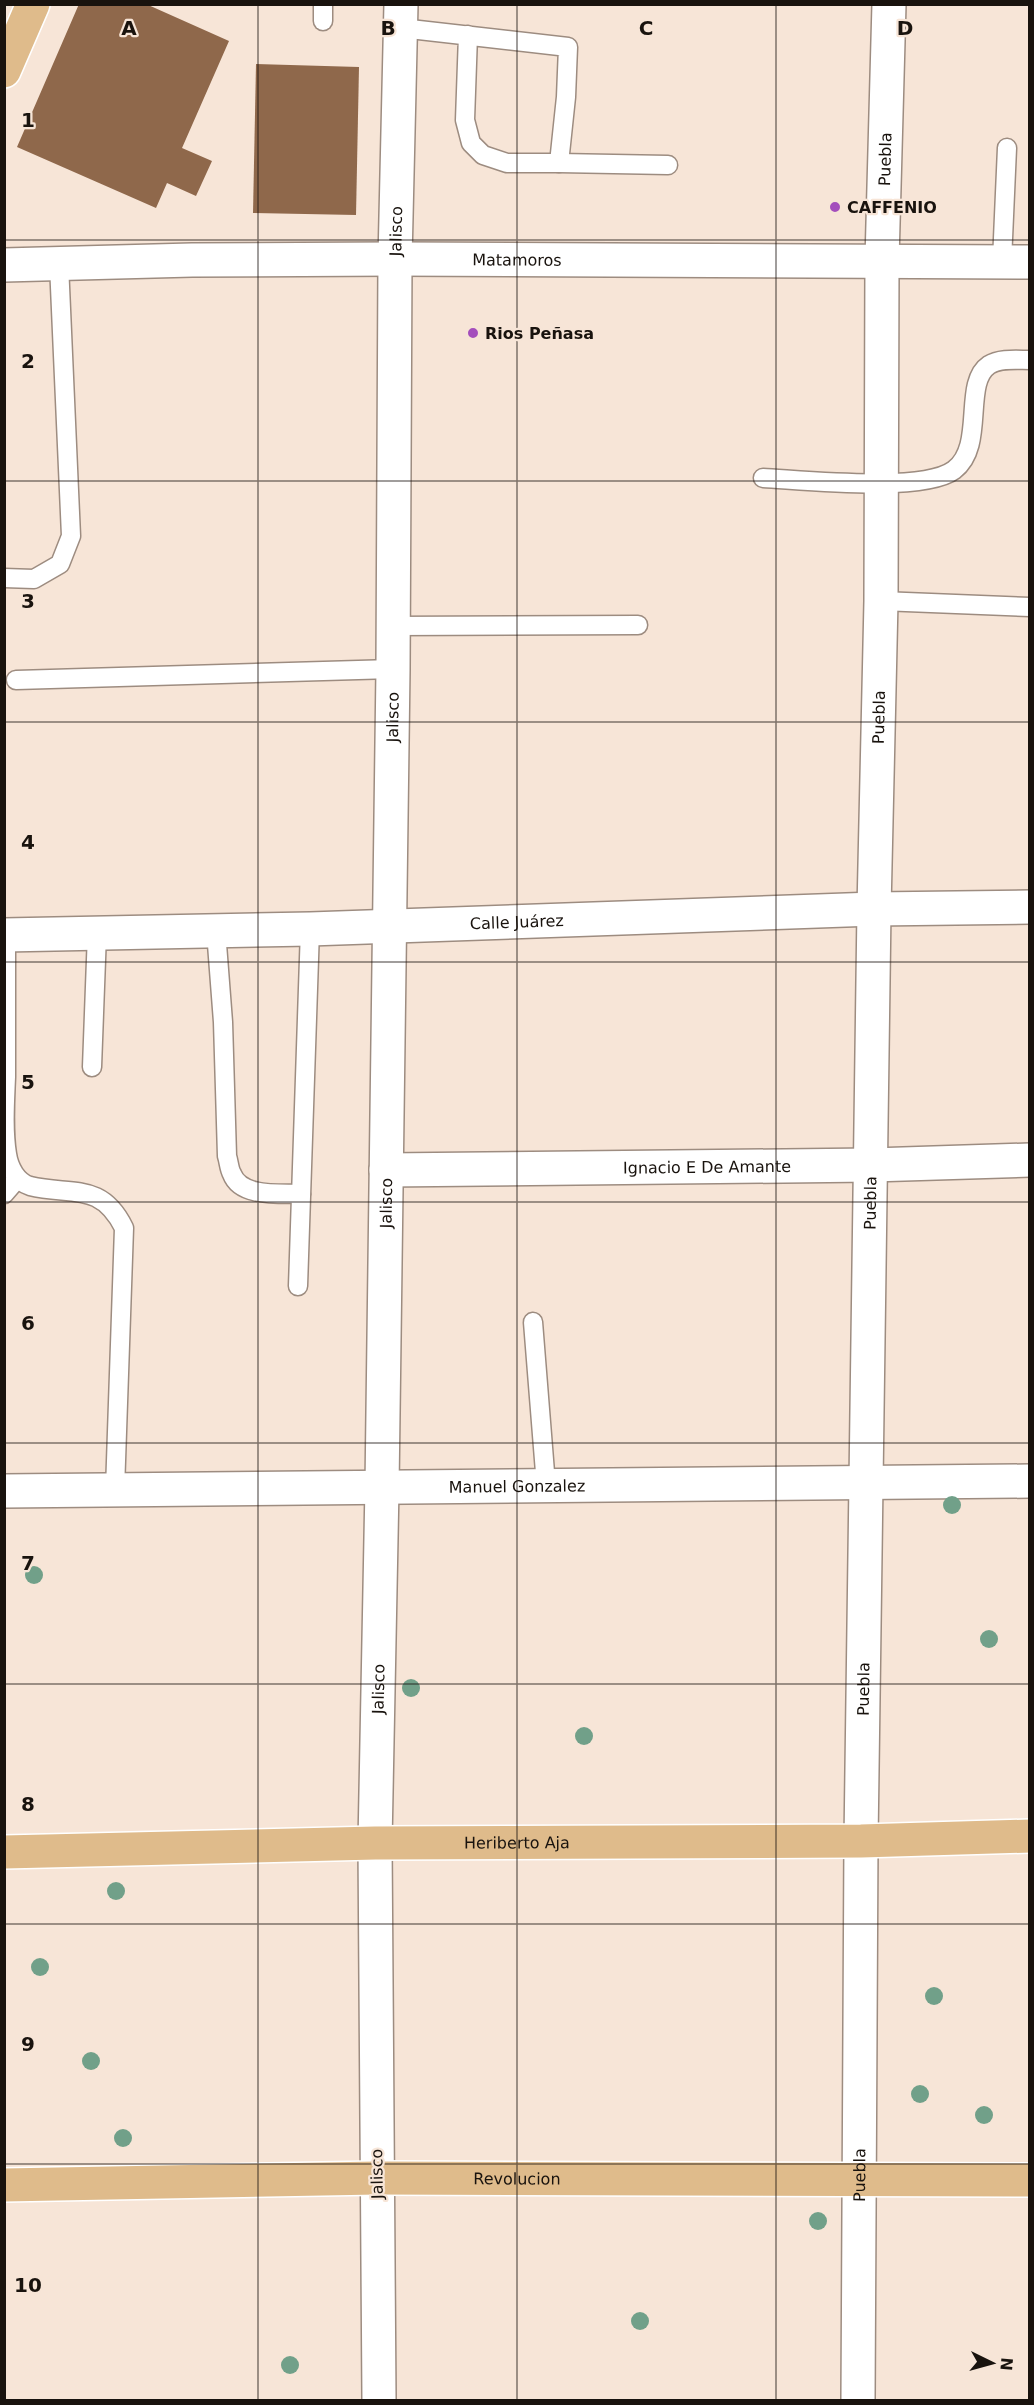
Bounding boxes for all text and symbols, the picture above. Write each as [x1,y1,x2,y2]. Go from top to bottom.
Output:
text: A [121,16,137,40]
text: B [380,16,396,40]
text: C [639,16,653,40]
text: D [897,16,913,40]
text: 1 [21,108,35,132]
street label: Puebla [875,132,895,186]
place label: CAFFENIO [847,198,937,217]
marker: CAFFENIO [828,200,842,214]
street label: Jalisco [386,206,406,258]
street label: Matamoros [472,250,562,269]
place label: Rios Peñasa [485,324,594,343]
marker: Rios Peñasa [466,326,480,340]
text: 2 [21,349,35,373]
text: 3 [21,589,35,613]
street label: Puebla [868,690,888,744]
street label: Jalisco [383,692,402,743]
text: 4 [21,830,35,854]
street label: Calle Juárez [470,911,564,933]
text: 5 [21,1070,35,1094]
street label: Ignacio E De Amante [623,1156,791,1177]
street label: Puebla [860,1176,880,1230]
street label: Jalisco [376,1178,396,1229]
text: 6 [21,1311,35,1335]
street label: Manuel Gonzalez [449,1476,585,1496]
text: 7 [21,1551,35,1575]
street label: Puebla [853,1662,873,1716]
street label: Jalisco [368,1664,388,1715]
text: 8 [21,1792,35,1816]
street label: Heriberto Aja [464,1833,570,1852]
text: 9 [21,2032,35,2056]
street label: Puebla [850,2148,869,2202]
street label: Jalisco [367,2149,387,2200]
street label: Revolucion [473,2169,561,2188]
text: 10 [14,2273,42,2297]
north arrow [962,2333,1022,2393]
text: N [996,2357,1016,2372]

